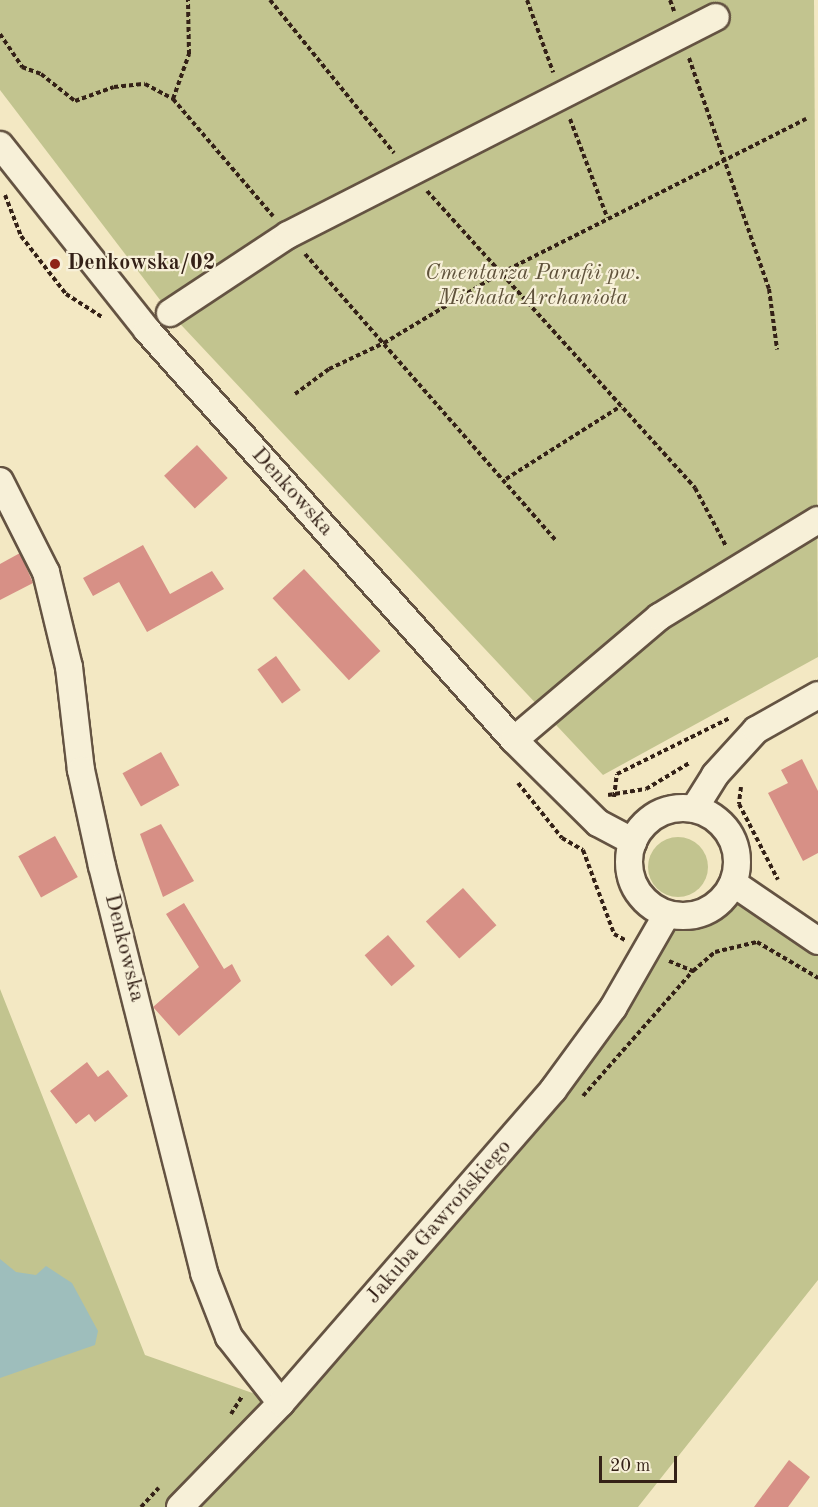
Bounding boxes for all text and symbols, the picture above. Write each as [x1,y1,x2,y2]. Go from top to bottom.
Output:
place label: Denkowska/02 [67,251,215,277]
marker: Denkowska/02 [48,257,62,271]
park label: Cmentarza Parafii pw. Michała Archanioła [425,260,641,312]
street label: Denkowska [245,442,339,542]
street label: Denkowska [98,891,150,1005]
street label: Jakuba Gawrońskiego [360,1134,518,1310]
scale bar [602,1444,680,1482]
text: 20 m [610,1457,650,1475]

